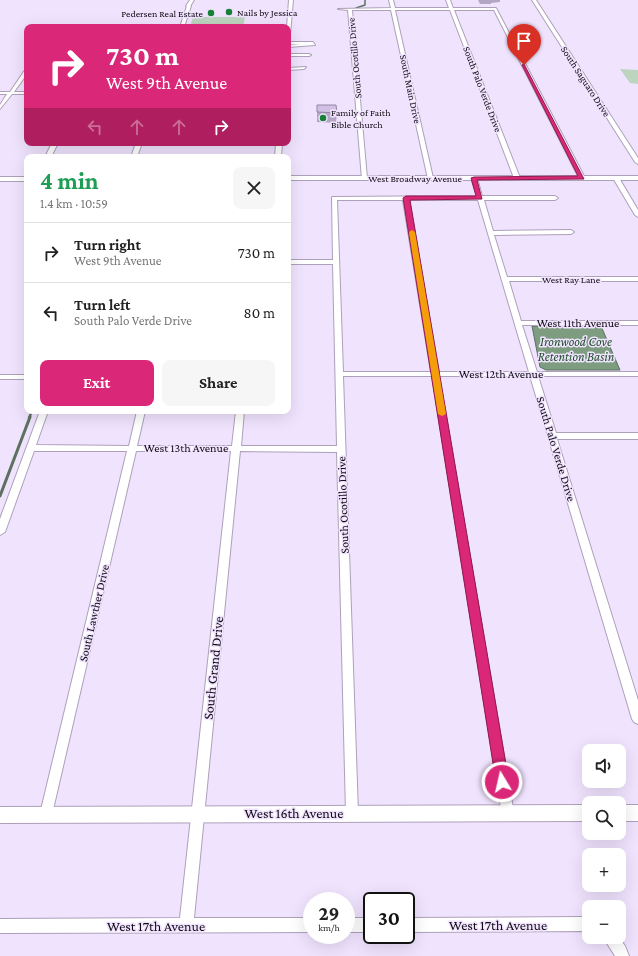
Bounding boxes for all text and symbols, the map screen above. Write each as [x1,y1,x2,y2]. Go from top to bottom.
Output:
marker: Nails by Jessica [224,7,234,17]
place label: Nails by Jessica [237,7,298,18]
place label: Pedersen Real Estate [121,8,204,19]
marker: Pedersen Real Estate [206,8,216,18]
street label: South Ocotillo Drive [345,17,364,99]
pin [507,24,541,65]
icon: arrive [513,30,535,52]
icon: right [40,40,92,92]
text: 730 m [106,40,179,71]
street label: South Saguaro Drive [559,44,613,119]
street label: South Palo Verde Drive [461,45,504,134]
street label: South Main Drive [398,54,423,125]
text: West 9th Avenue [106,73,227,93]
place label: Family of Faith Bible Church [331,107,391,130]
marker: Family of Faith Bible Church [318,113,328,123]
icon: left [84,116,106,138]
icon: ahead [126,116,148,138]
icon: ahead [168,116,190,138]
icon: right [210,116,232,138]
text: 4 min [40,167,99,194]
button: close [233,167,275,209]
street label: West Broadway Avenue [368,173,462,184]
text: 1.4 km · 10:59 [40,196,108,211]
text: Turn right [74,237,141,253]
icon: right [40,242,62,264]
text: 730 m [238,245,275,261]
text: West 9th Avenue [74,253,162,268]
street label: West Ray Lane [542,274,601,285]
text: Turn left [74,297,130,313]
icon: left [40,302,62,324]
text: 80 m [244,305,275,321]
text: South Palo Verde Drive [74,313,192,328]
street label: West 11th Avenue [537,316,619,330]
water label: Ironwood Cove Retention Basin [538,334,615,364]
button: Exit [40,360,154,406]
button: Share [162,360,275,406]
street label: West 12th Avenue [459,367,543,381]
street label: South Palo Verde Drive [533,395,579,503]
street label: West 13th Avenue [144,441,228,455]
street label: South Ocotillo Drive [334,456,352,554]
street label: South Lawther Drive [76,563,112,663]
street label: South Grand Drive [200,616,226,720]
map controls [582,744,626,944]
button: sound [582,744,626,788]
position arrow [481,761,523,803]
button: search [582,796,626,840]
street label: West 16th Avenue [245,805,343,821]
button: + [582,848,626,892]
speed limit sign: 30 [363,892,415,944]
button: − [582,900,626,944]
text: 29 [318,902,340,924]
street label: West 17th Avenue [449,917,547,933]
street label: West 17th Avenue [107,918,205,934]
text: km/h [318,922,340,933]

